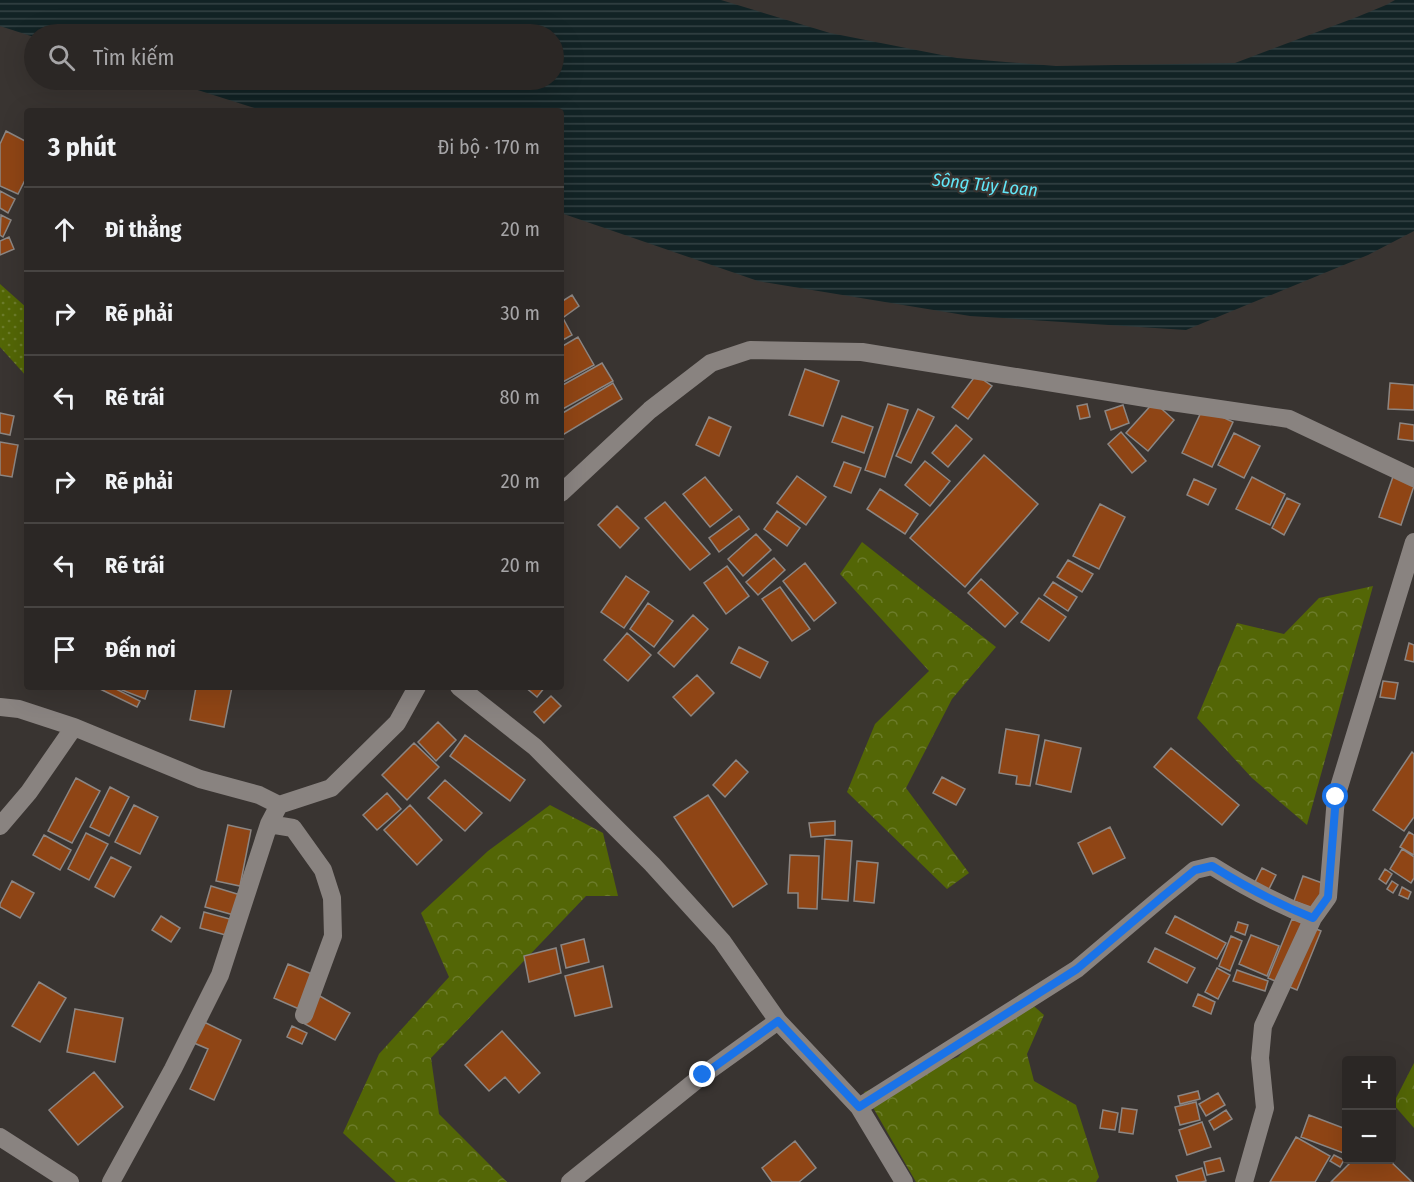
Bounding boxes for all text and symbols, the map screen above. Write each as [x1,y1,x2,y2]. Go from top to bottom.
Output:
search box [24,24,564,90]
icon: search [45,41,78,74]
text: Tìm kiếm [93,44,174,71]
text: 3 phút [48,132,116,163]
text: Đi bộ · 170 m [437,135,540,159]
water label: Sông Túy Loan [930,168,1039,201]
icon: ahead [48,213,81,246]
text: Đi thẳng [105,216,181,243]
text: 20 m [501,217,540,241]
icon: right [48,297,81,330]
text: Rẽ phải [105,300,173,327]
text: 30 m [500,301,540,325]
icon: left [48,381,81,414]
text: Rẽ trái [105,384,165,411]
text: 80 m [500,385,540,409]
icon: right [48,465,81,498]
text: Rẽ phải [105,468,173,495]
text: 20 m [501,469,540,493]
icon: left [48,549,81,582]
text: Rẽ trái [105,552,165,579]
text: 20 m [501,553,540,577]
icon: arrive [48,633,81,666]
text: Đến nơi [105,636,176,663]
route start [1322,783,1348,809]
map controls [1342,1056,1396,1164]
button: + [1342,1056,1396,1110]
route end [689,1061,715,1087]
button: − [1342,1110,1396,1164]

